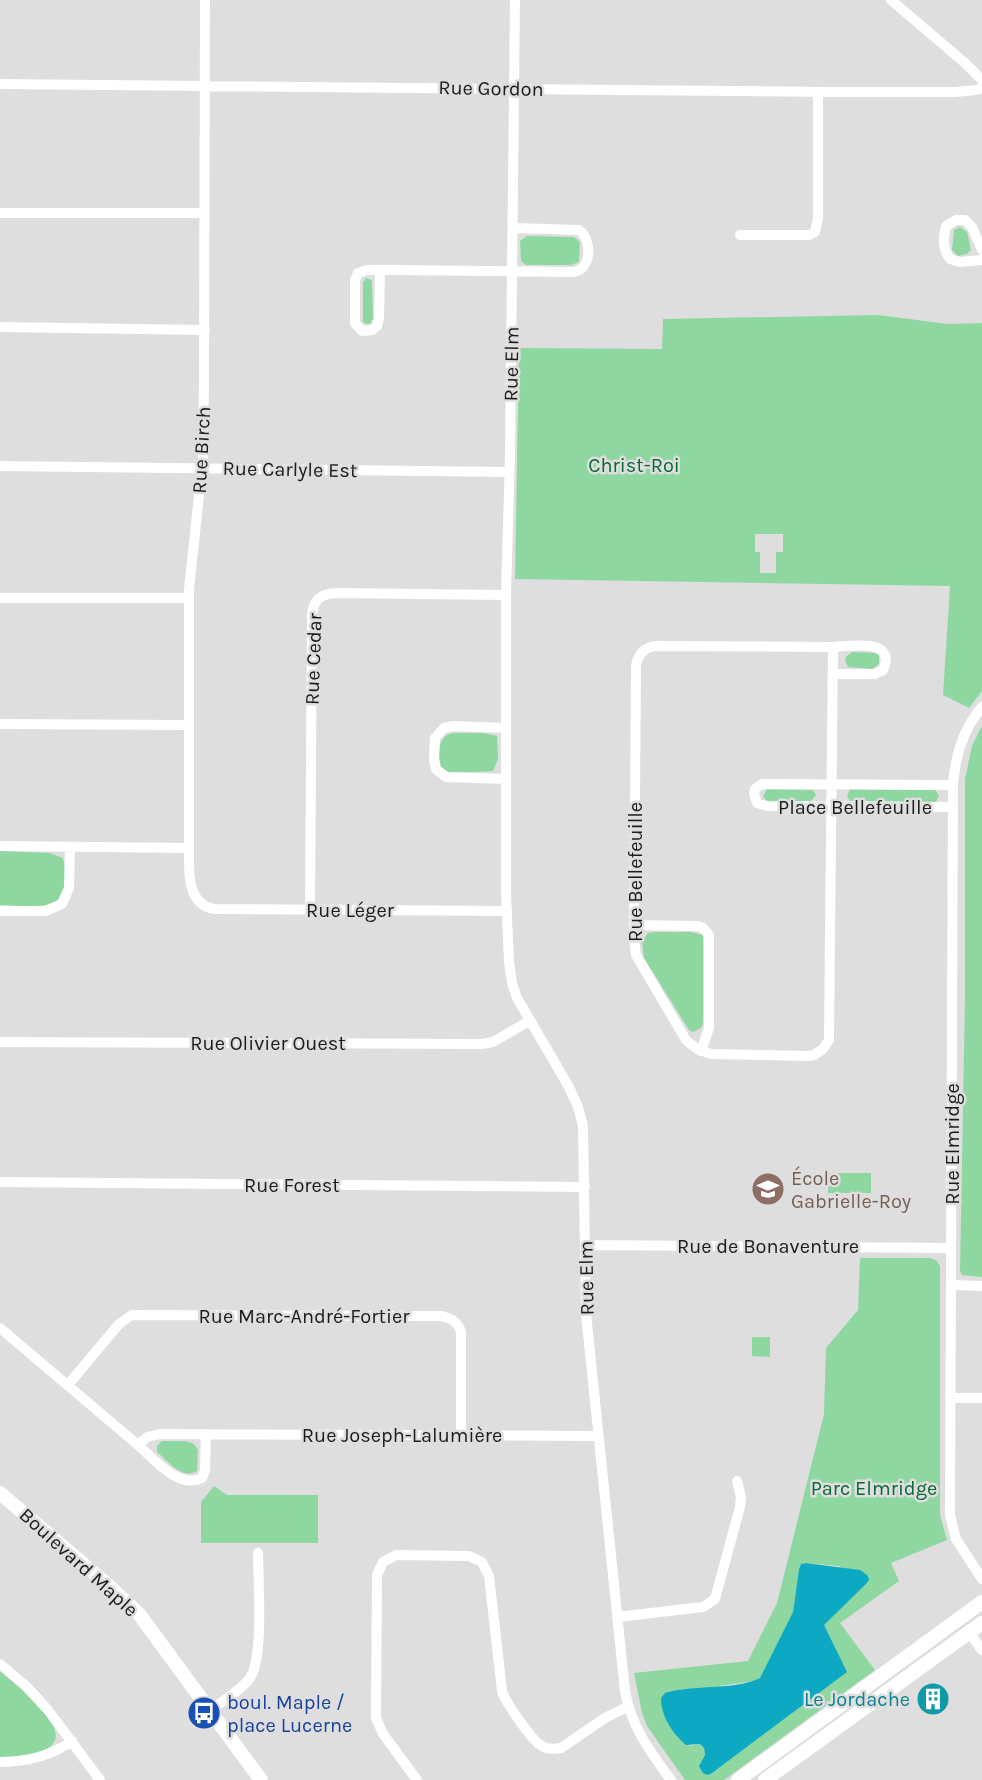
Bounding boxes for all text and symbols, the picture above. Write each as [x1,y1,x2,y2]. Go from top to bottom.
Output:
street label: Rue Gordon [438,76,544,101]
street label: Rue Elm [499,326,524,402]
street label: Rue Birch [188,406,215,494]
park label: Christ-Roi [588,454,680,477]
street label: Rue Carlyle Est [222,457,358,482]
street label: Rue Cedar [300,612,327,705]
street label: Place Bellefeuille [778,796,932,819]
street label: Rue Bellefeuille [624,802,647,942]
street label: Rue Léger [306,899,395,922]
street label: Rue Olivier Ouest [190,1032,346,1055]
street label: Rue Elmridge [941,1083,964,1205]
place label: École Gabrielle-Roy [791,1166,911,1213]
school or university icon: École Gabrielle-Roy [750,1171,786,1207]
street label: Rue Forest [244,1174,340,1197]
street label: Rue de Bonaventure [677,1235,859,1258]
street label: Rue Elm [574,1240,599,1316]
street label: Rue Marc-André-Fortier [199,1305,410,1328]
street label: Rue Joseph-Lalumière [302,1424,502,1447]
park label: Parc Elmridge [811,1477,937,1500]
street label: Boulevard Maple [15,1503,143,1622]
building icon: Le Jordache [915,1681,951,1717]
place label: Le Jordache [804,1688,910,1711]
place label: boul. Maple / place Lucerne [227,1691,352,1737]
bus stop icon: boul. Maple / place Lucerne [186,1695,222,1731]

